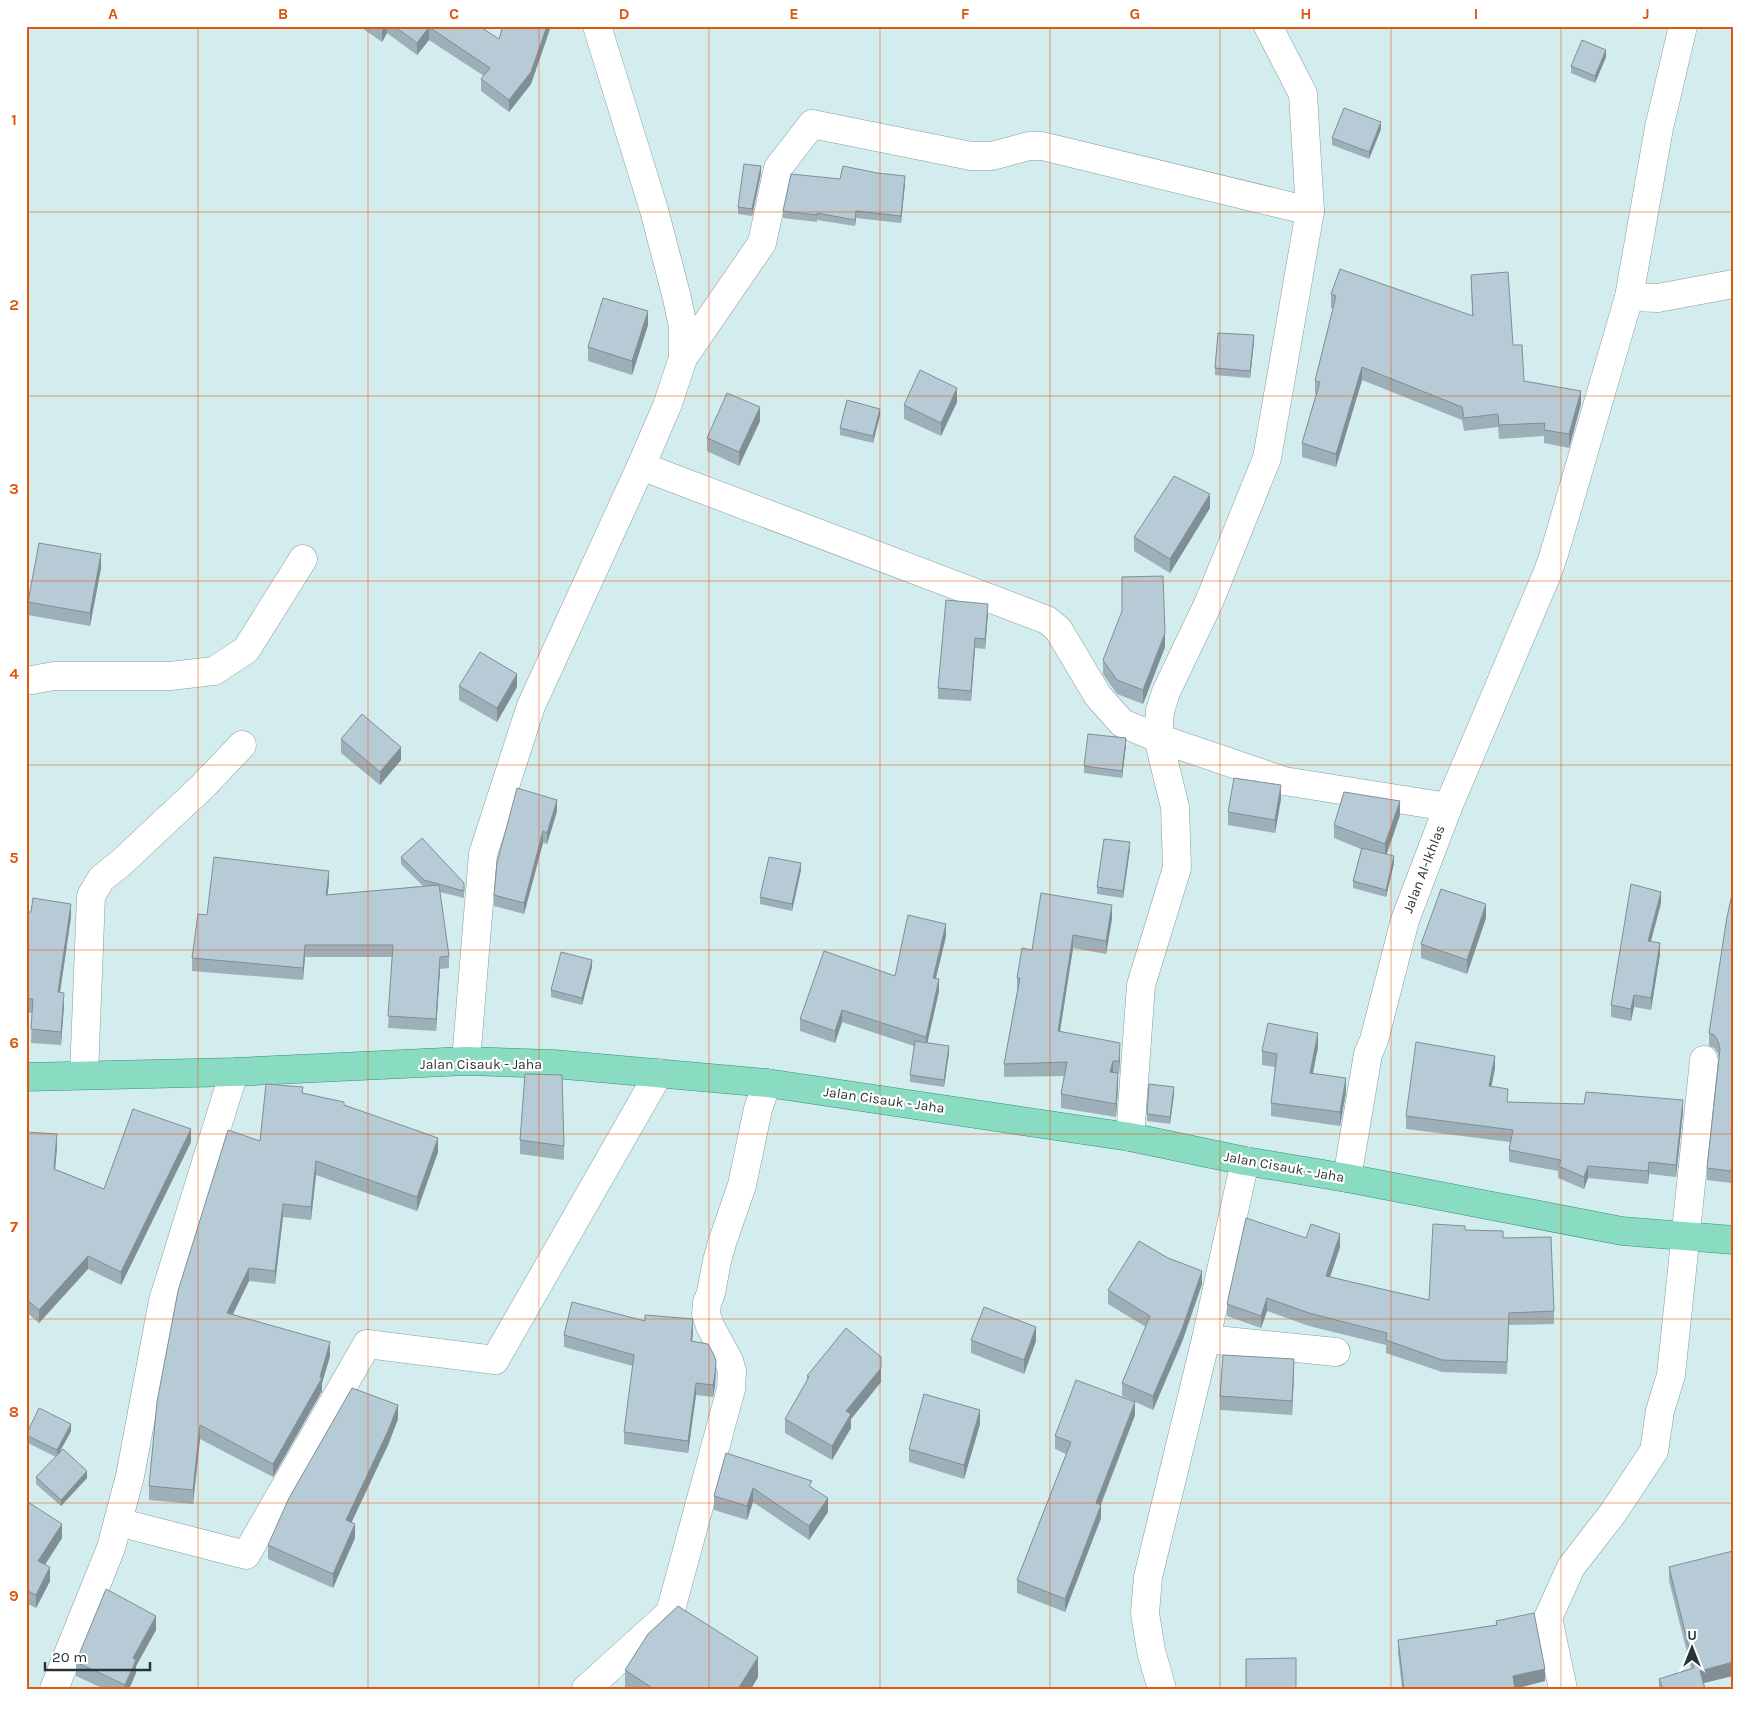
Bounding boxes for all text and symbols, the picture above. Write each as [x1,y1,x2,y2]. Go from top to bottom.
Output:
text: A [108,4,118,23]
text: B [278,4,288,23]
text: C [449,4,459,23]
text: D [619,4,630,23]
text: E [789,4,799,23]
text: F [961,4,970,23]
text: G [1130,4,1140,23]
text: H [1300,4,1312,23]
text: I [1474,4,1478,23]
text: J [1642,4,1650,23]
text: 1 [11,110,17,129]
text: 2 [9,295,19,314]
text: 3 [9,479,19,498]
text: 4 [9,664,19,683]
street label: Jalan Al-Ikhlas [1399,823,1449,915]
text: 5 [9,848,19,867]
text: 6 [9,1033,19,1052]
street label: Jalan Cisauk - Jaha [420,1056,542,1073]
street label: Jalan Cisauk - Jaha [822,1083,946,1117]
street label: Jalan Cisauk - Jaha [1222,1148,1346,1186]
text: 7 [10,1217,18,1236]
text: 8 [9,1402,19,1421]
text: 9 [9,1586,19,1605]
north arrow [1666,1622,1716,1672]
text: U [1687,1627,1697,1644]
scale bar [45,1640,150,1672]
text: 20 m [52,1648,87,1666]

